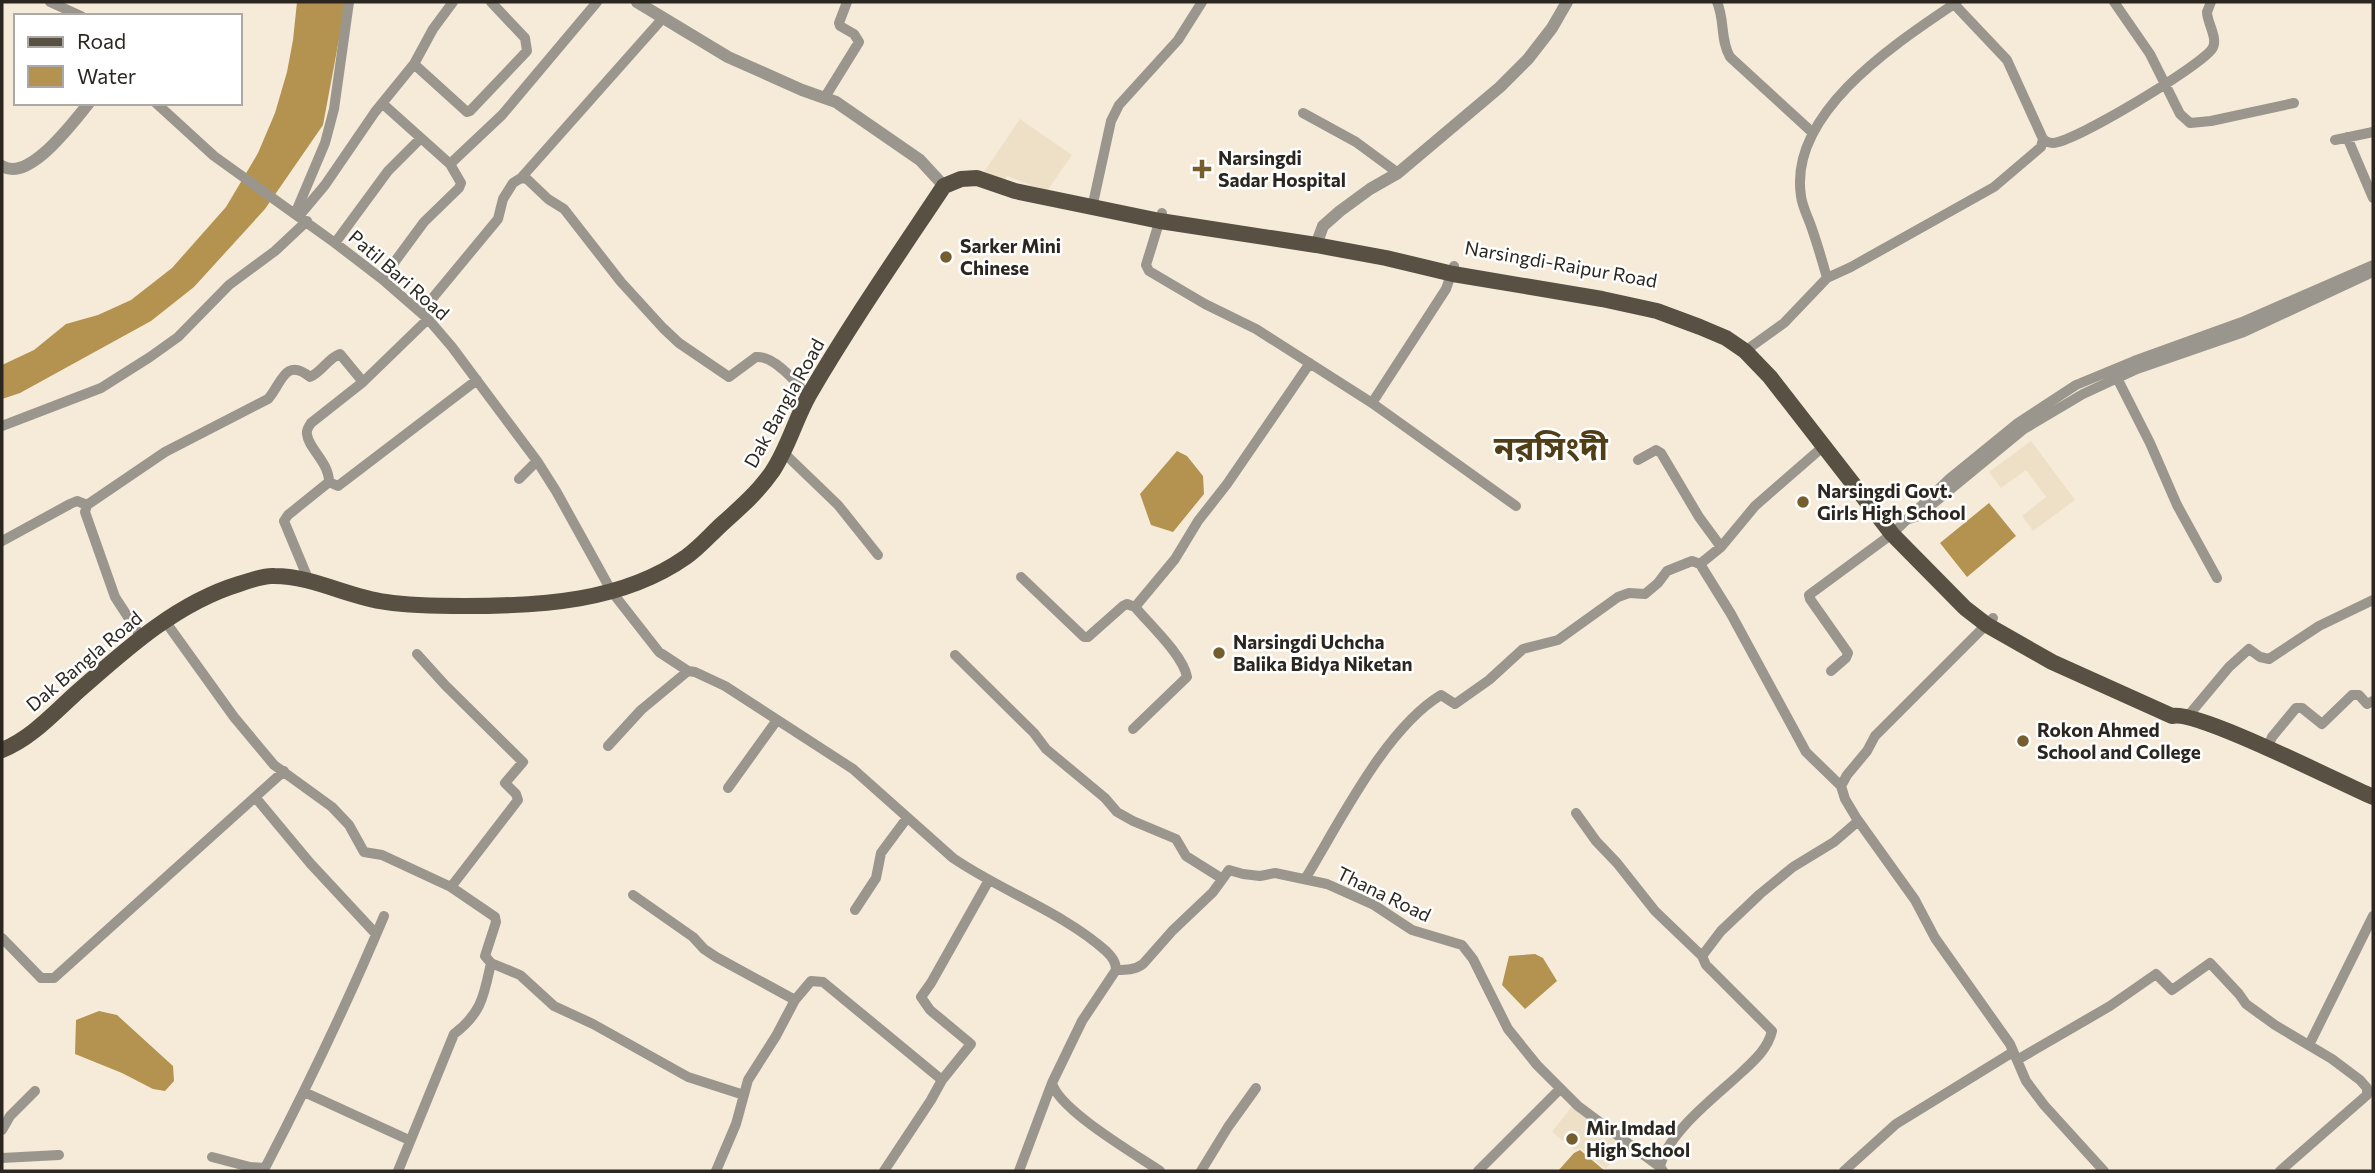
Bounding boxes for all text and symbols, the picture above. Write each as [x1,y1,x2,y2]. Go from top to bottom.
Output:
legend [14,14,242,105]
text: Road [77,28,126,53]
text: Water [77,63,136,88]
place label: Narsingdi Sadar Hospital [1218,146,1346,191]
marker: Narsingdi Sadar Hospital [1192,159,1212,179]
street label: Patil Bari Road [344,225,454,325]
place label: Sarker Mini Chinese [960,234,1061,279]
street label: Narsingdi-Raipur Road [1463,235,1659,292]
marker: Sarker Mini Chinese [938,249,954,265]
street label: Dak Bangla Road [739,334,829,471]
district label: নরসিংদী [1493,426,1609,467]
place label: Narsingdi Govt. Girls High School [1817,479,1966,524]
marker: Narsingdi Govt. Girls High School [1795,494,1811,510]
street label: Dak Bangla Road [21,606,146,716]
place label: Narsingdi Uchcha Balika Bidya Niketan [1233,630,1412,675]
marker: Narsingdi Uchcha Balika Bidya Niketan [1211,645,1227,661]
place label: Rokon Ahmed School and College [2037,718,2201,763]
marker: Rokon Ahmed School and College [2015,733,2031,749]
street label: Thana Road [1333,861,1435,926]
place label: Mir Imdad High School [1586,1116,1690,1161]
marker: Mir Imdad High School [1564,1131,1580,1147]

